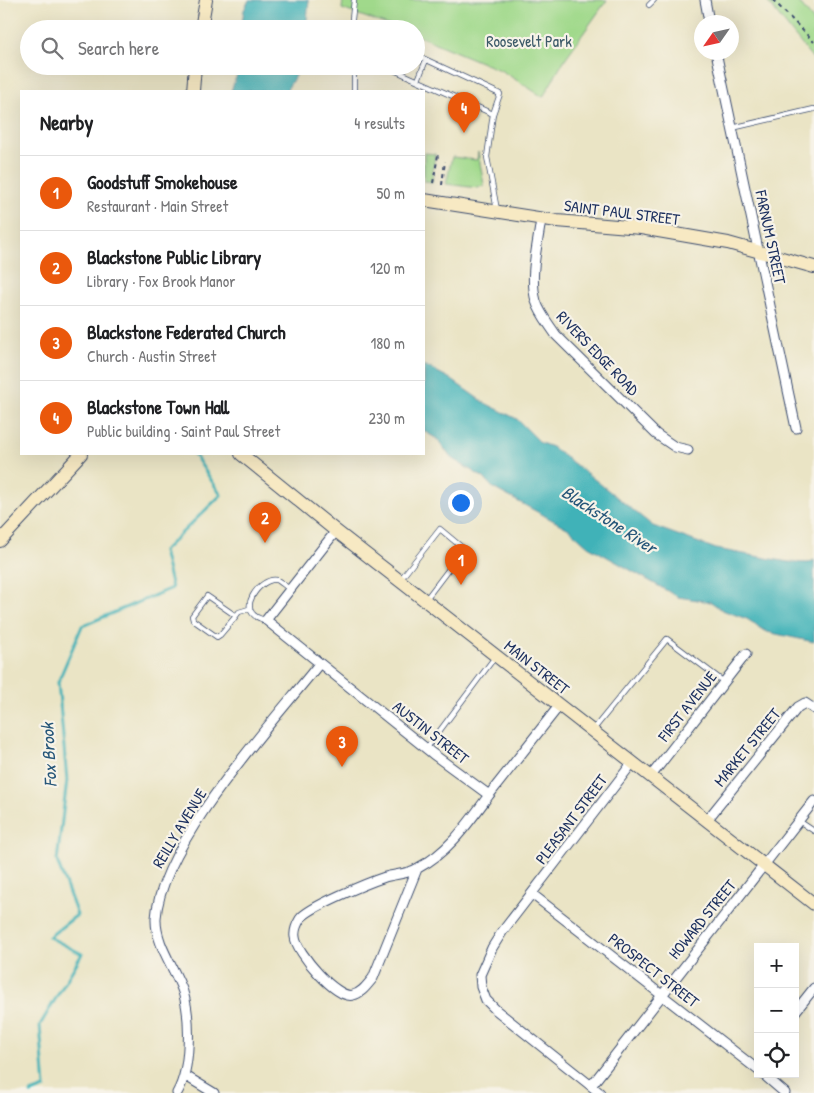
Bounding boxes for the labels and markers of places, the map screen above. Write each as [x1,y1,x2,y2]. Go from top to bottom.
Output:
pin: 4 [448,92,480,133]
pin: 2 [249,502,281,543]
pin: 1 [445,544,477,585]
pin: 3 [326,726,358,767]

